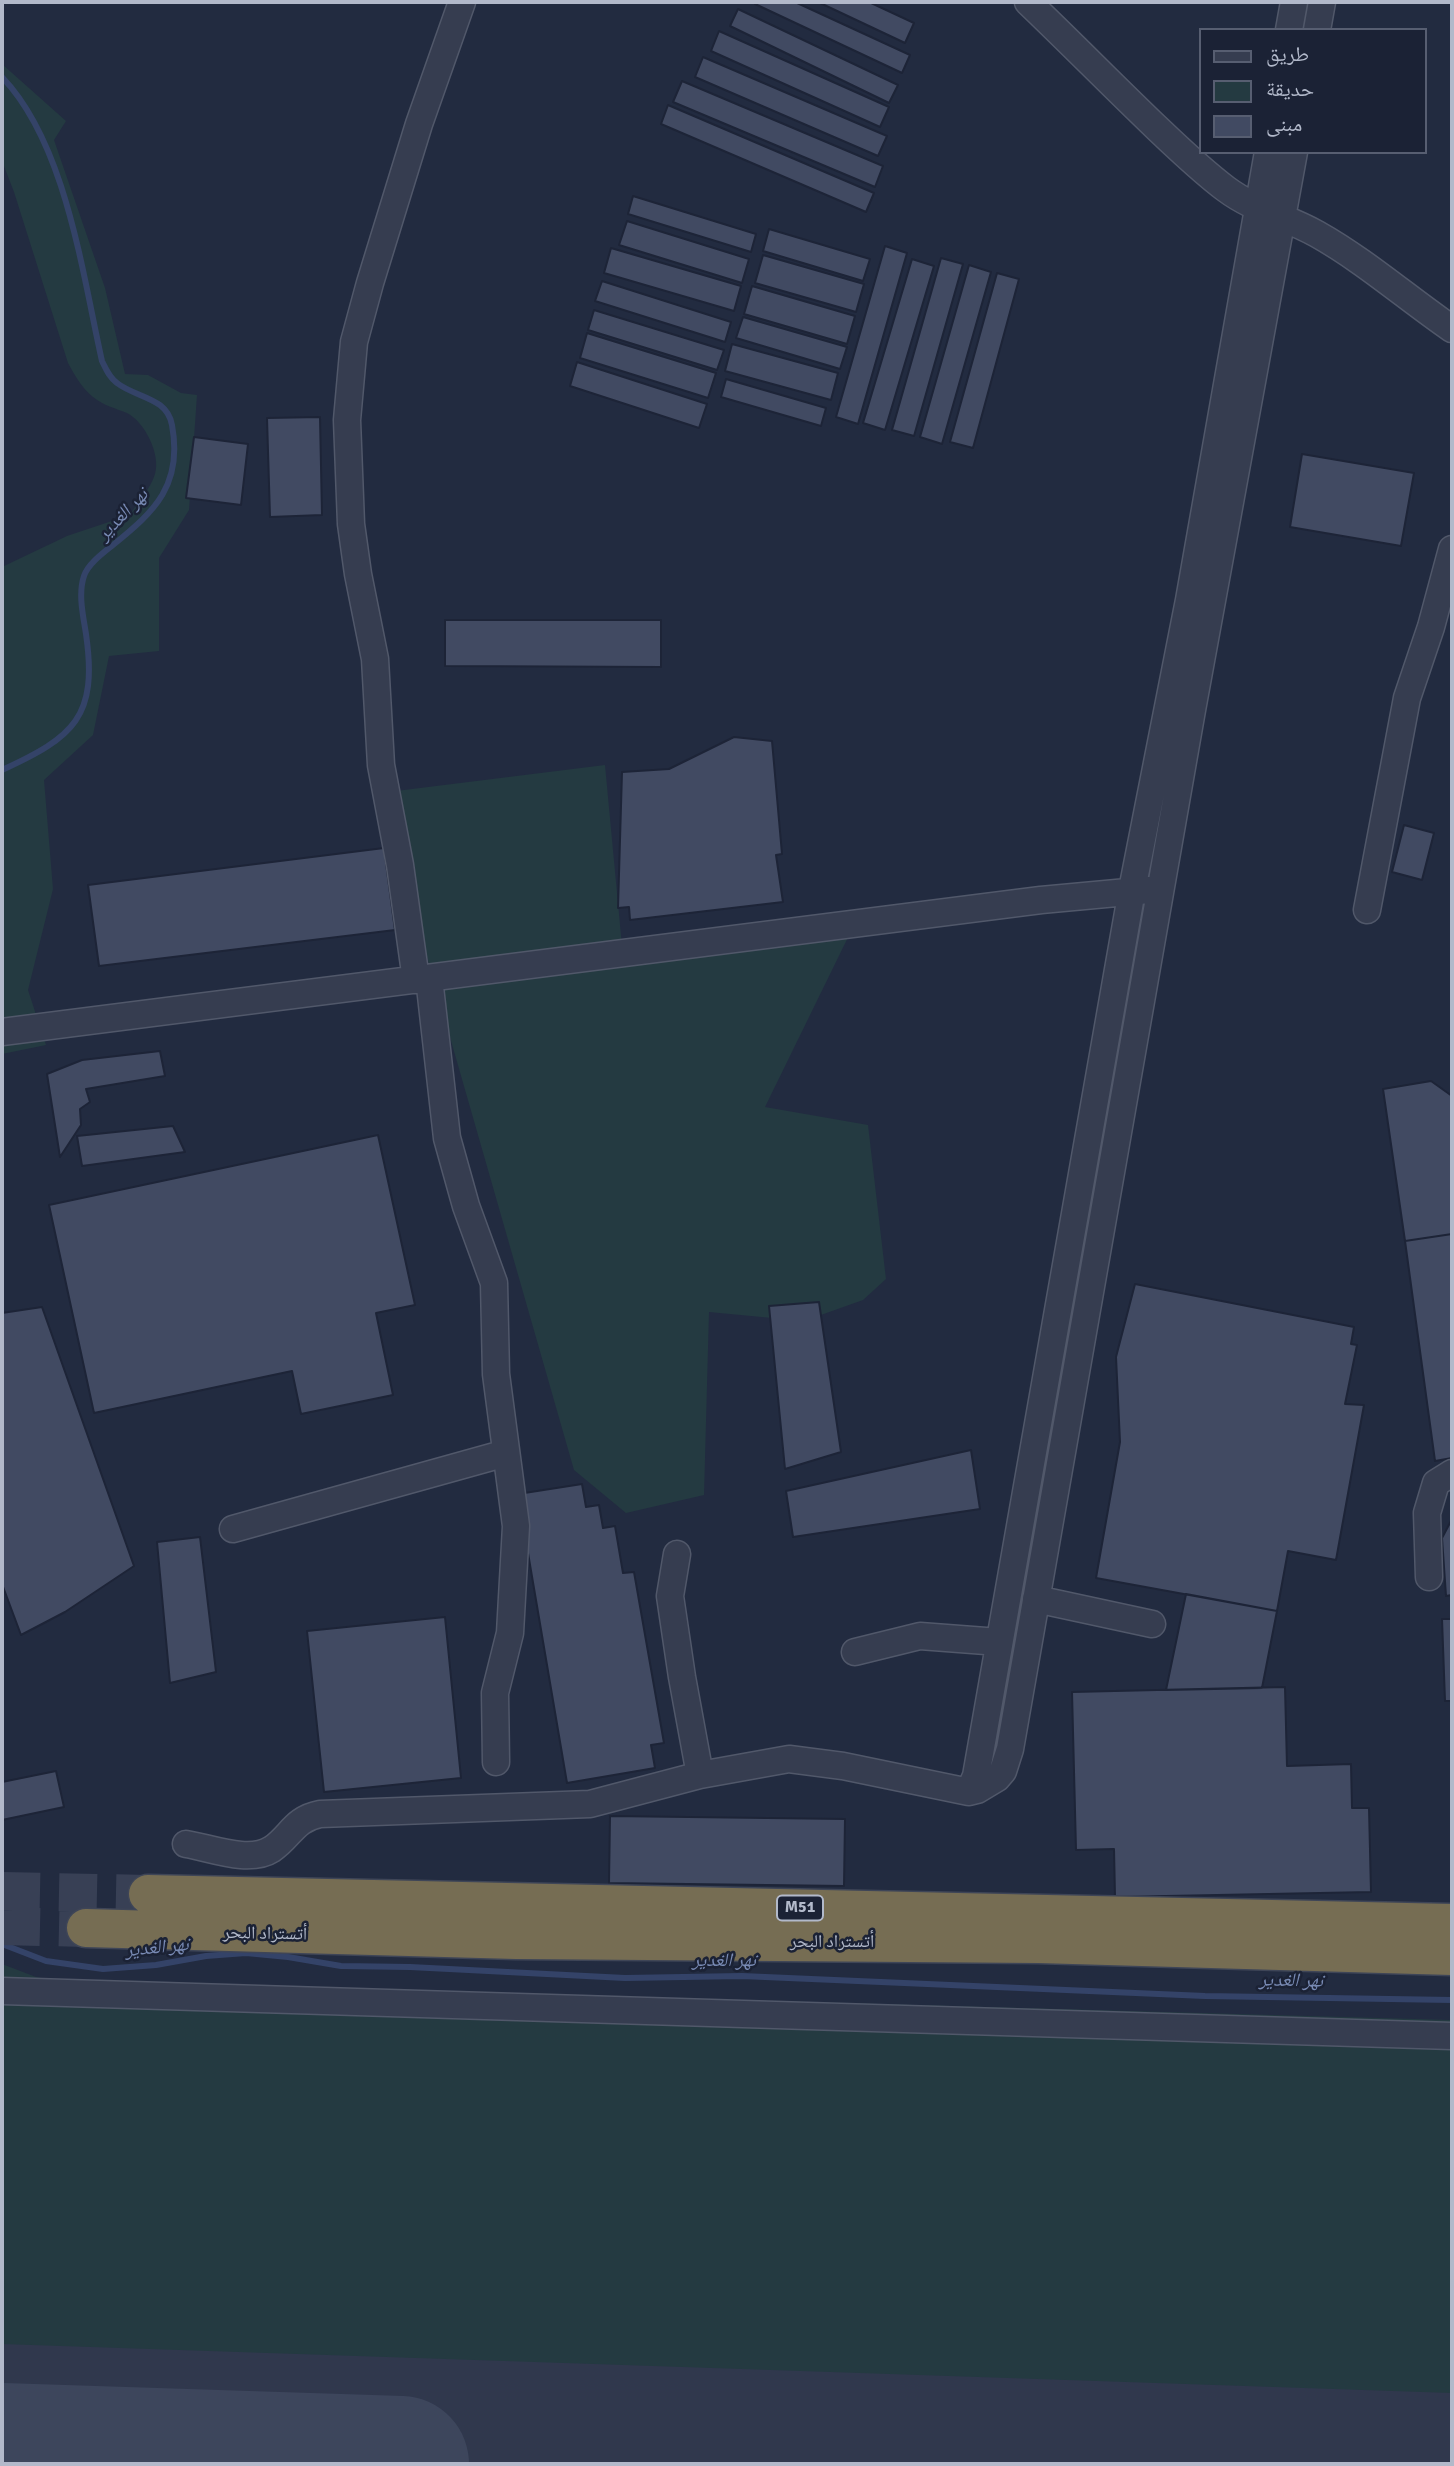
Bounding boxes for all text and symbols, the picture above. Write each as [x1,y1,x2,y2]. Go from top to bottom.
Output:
legend [1198,28,1426,154]
text: طريق [1266,41,1309,67]
text: حديقة [1266,76,1314,102]
text: مبنى [1266,111,1302,137]
water label: نهر الغدير [93,484,153,546]
road number: M51 [777,1896,823,1920]
street label: أتستراد البحر [223,1922,307,1946]
street label: أتستراد البحر [790,1931,874,1953]
water label: نهر الغدير [124,1933,190,1963]
water label: نهر الغدير [692,1950,756,1972]
water label: نهر الغدير [1259,1969,1323,1993]

